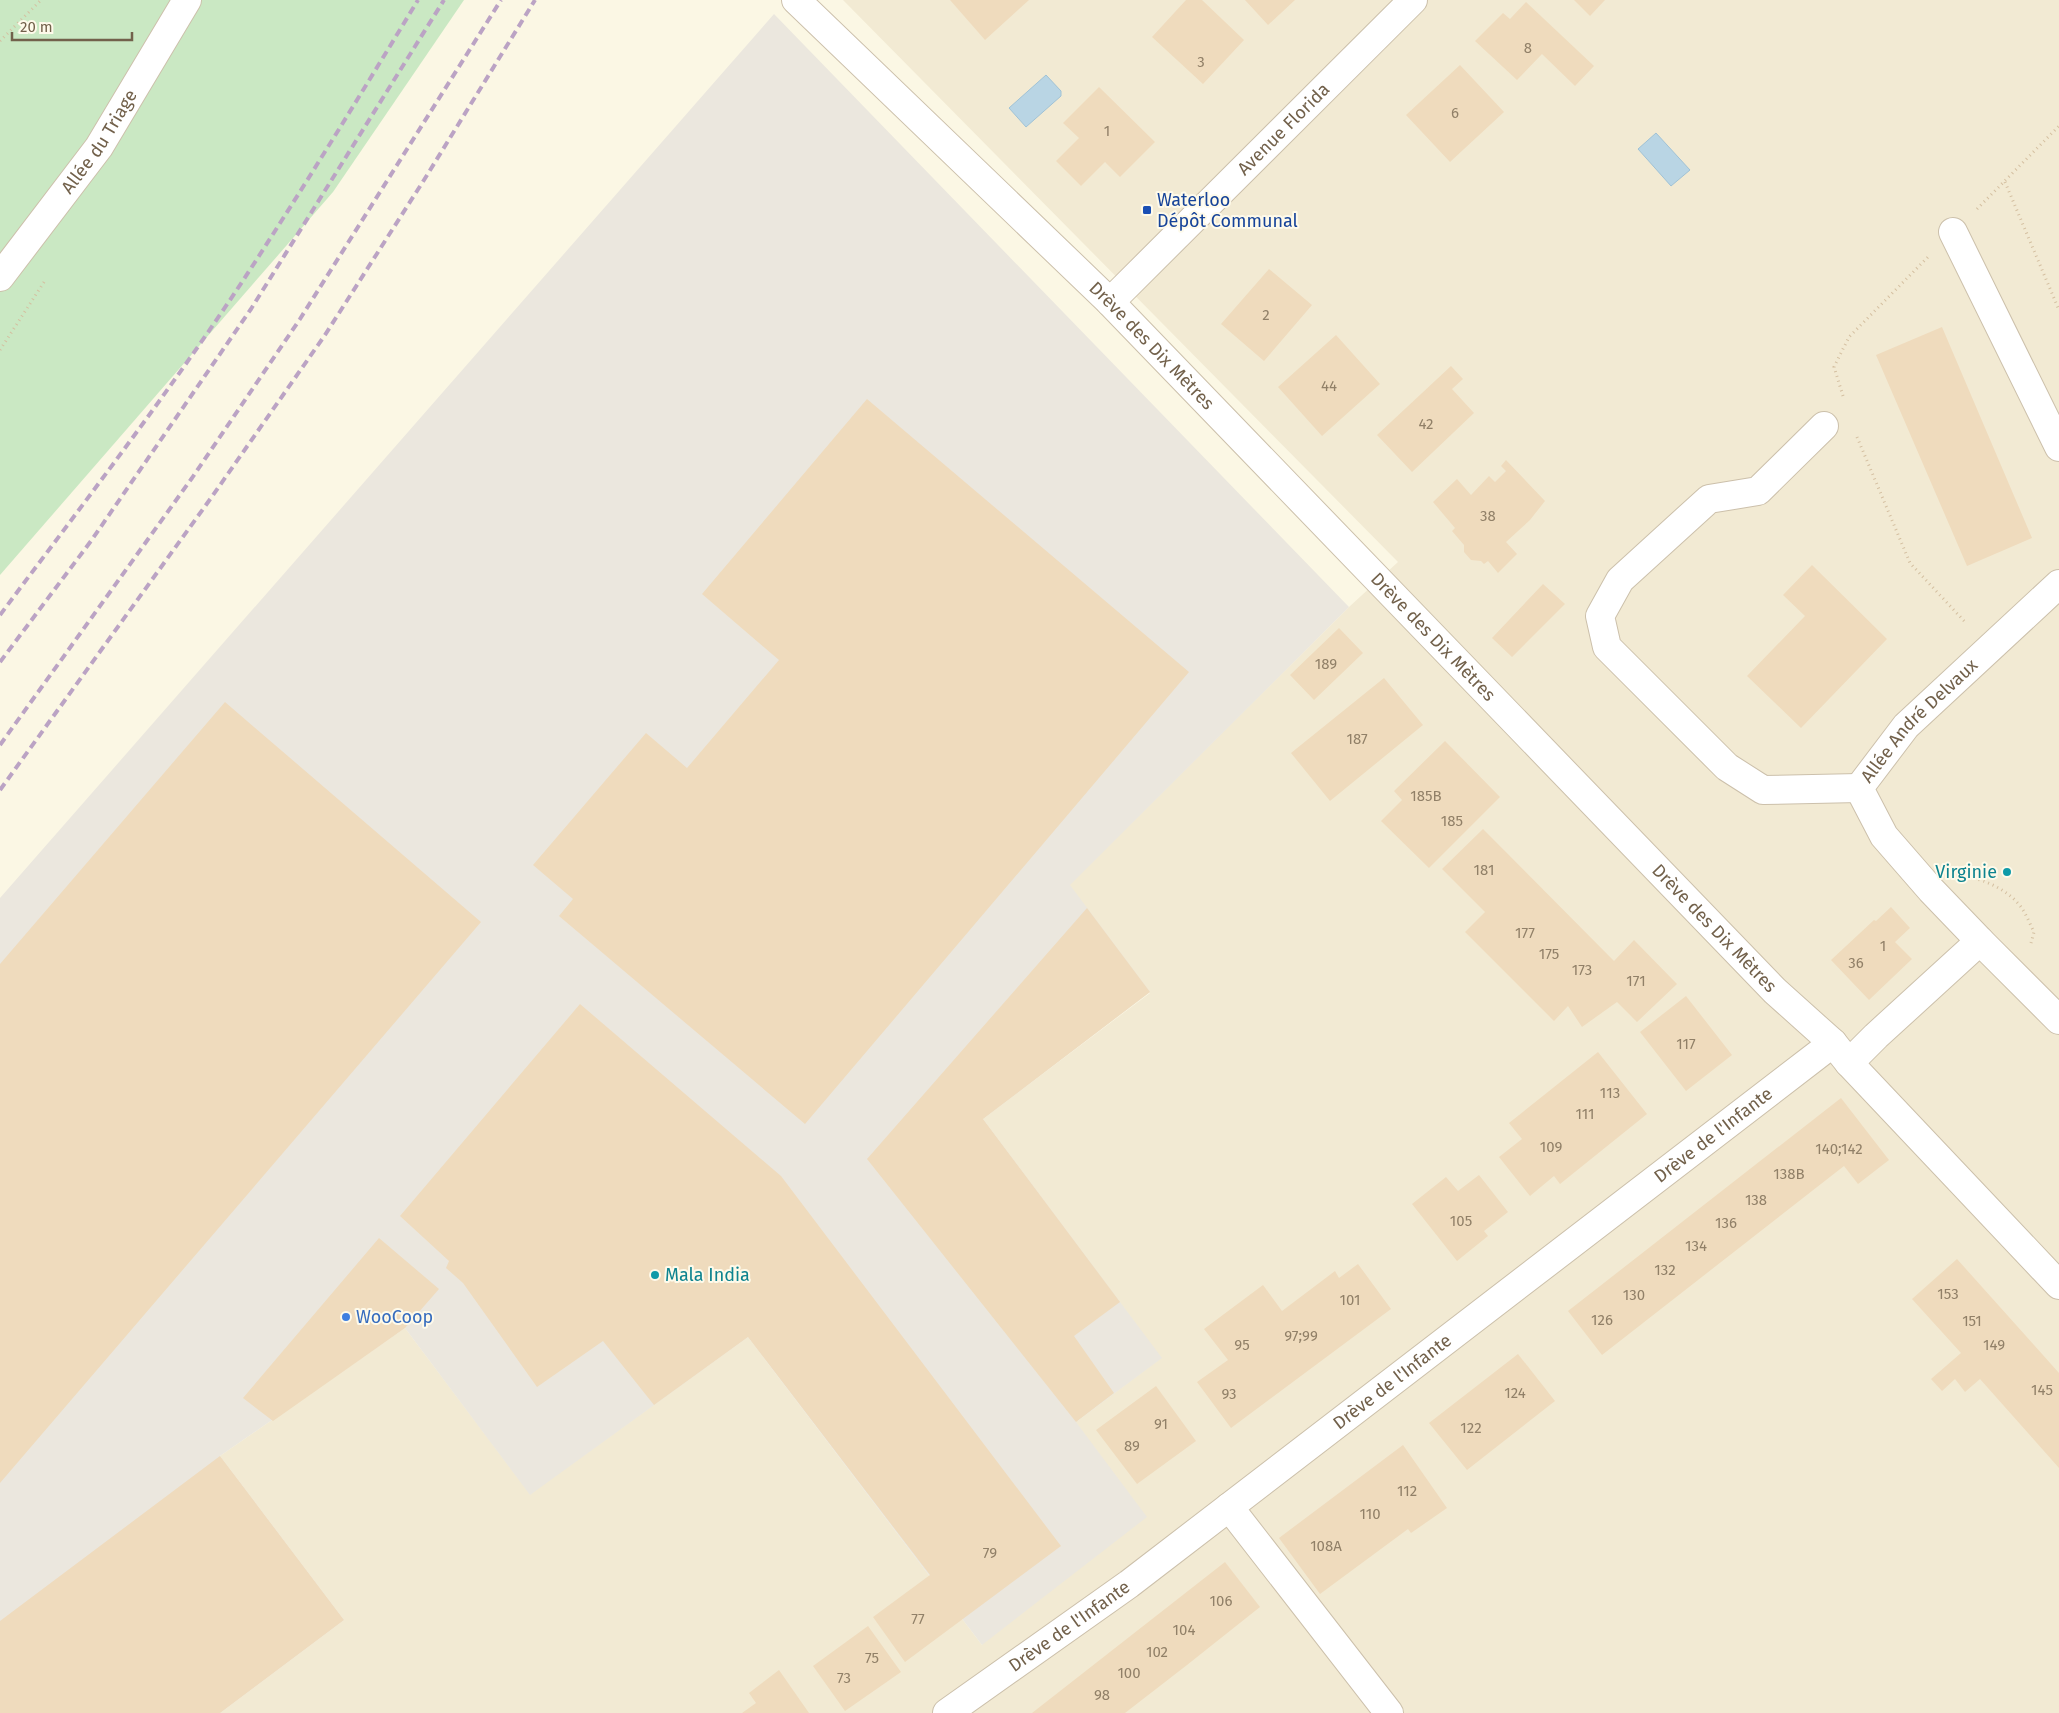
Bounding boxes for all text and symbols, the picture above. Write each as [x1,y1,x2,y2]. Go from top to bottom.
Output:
scale bar [12,10,132,42]
text: 20 m [20,18,53,36]
house number: 8 [1524,39,1532,57]
house number: 3 [1197,53,1205,71]
street label: Avenue Florida [1233,78,1334,180]
street label: Allée du Triage [57,86,142,198]
house number: 6 [1451,104,1459,122]
house number: 1 [1104,122,1110,140]
place label: Waterloo Dépôt Communal [1157,189,1298,232]
marker: Waterloo Dépôt Communal [1141,204,1153,216]
street label: Drève des Dix Mètres [1085,277,1219,414]
house number: 2 [1262,306,1270,324]
house number: 44 [1321,377,1337,395]
house number: 42 [1418,415,1434,433]
house number: 38 [1480,507,1496,525]
street label: Drève des Dix Mètres [1366,568,1500,706]
street label: Allée André Delvaux [1856,654,1982,787]
house number: 189 [1315,655,1337,673]
house number: 187 [1346,730,1368,748]
house number: 185B [1410,787,1442,805]
house number: 185 [1441,812,1463,830]
street label: Drève des Dix Mètres [1647,859,1781,997]
house number: 181 [1474,861,1494,879]
place label: Virginie [1935,861,1997,883]
marker: Virginie [2001,866,2013,878]
house number: 177 [1515,924,1535,942]
house number: 1 [1880,937,1886,955]
house number: 175 [1539,945,1559,963]
house number: 36 [1848,954,1864,972]
house number: 173 [1572,961,1592,979]
house number: 171 [1626,972,1646,990]
house number: 117 [1676,1035,1696,1053]
street label: Drève de l'Infante [1650,1083,1777,1187]
house number: 113 [1600,1084,1620,1102]
house number: 111 [1575,1105,1595,1123]
house number: 109 [1540,1138,1562,1156]
house number: 140;142 [1815,1140,1863,1158]
house number: 138B [1773,1165,1805,1183]
house number: 138 [1745,1191,1767,1209]
house number: 105 [1450,1212,1472,1230]
house number: 136 [1715,1214,1737,1232]
house number: 134 [1685,1237,1707,1255]
house number: 132 [1654,1261,1676,1279]
place label: Mala India [665,1264,750,1286]
marker: Mala India [649,1269,661,1281]
house number: 153 [1937,1285,1959,1303]
house number: 130 [1623,1286,1645,1304]
house number: 101 [1340,1291,1361,1309]
place label: WooCoop [356,1306,433,1328]
marker: WooCoop [340,1311,352,1323]
house number: 126 [1591,1311,1613,1329]
house number: 151 [1962,1312,1982,1330]
house number: 97;99 [1284,1327,1318,1345]
street label: Drève de l'Infante [1329,1329,1456,1434]
house number: 95 [1234,1336,1250,1354]
house number: 149 [1983,1336,2005,1354]
house number: 145 [2031,1381,2053,1399]
house number: 124 [1504,1384,1526,1402]
house number: 93 [1221,1385,1237,1403]
house number: 91 [1154,1415,1168,1433]
house number: 122 [1460,1419,1482,1437]
house number: 89 [1124,1437,1140,1455]
house number: 112 [1397,1482,1417,1500]
house number: 110 [1359,1505,1381,1523]
house number: 108A [1310,1537,1342,1555]
house number: 79 [983,1544,997,1562]
street label: Drève de l'Infante [1005,1576,1134,1677]
house number: 106 [1210,1592,1232,1610]
house number: 77 [911,1610,925,1628]
house number: 104 [1173,1621,1195,1639]
house number: 102 [1146,1643,1168,1661]
house number: 75 [865,1649,879,1667]
house number: 100 [1117,1664,1141,1682]
house number: 73 [837,1669,851,1687]
house number: 98 [1094,1686,1110,1704]

